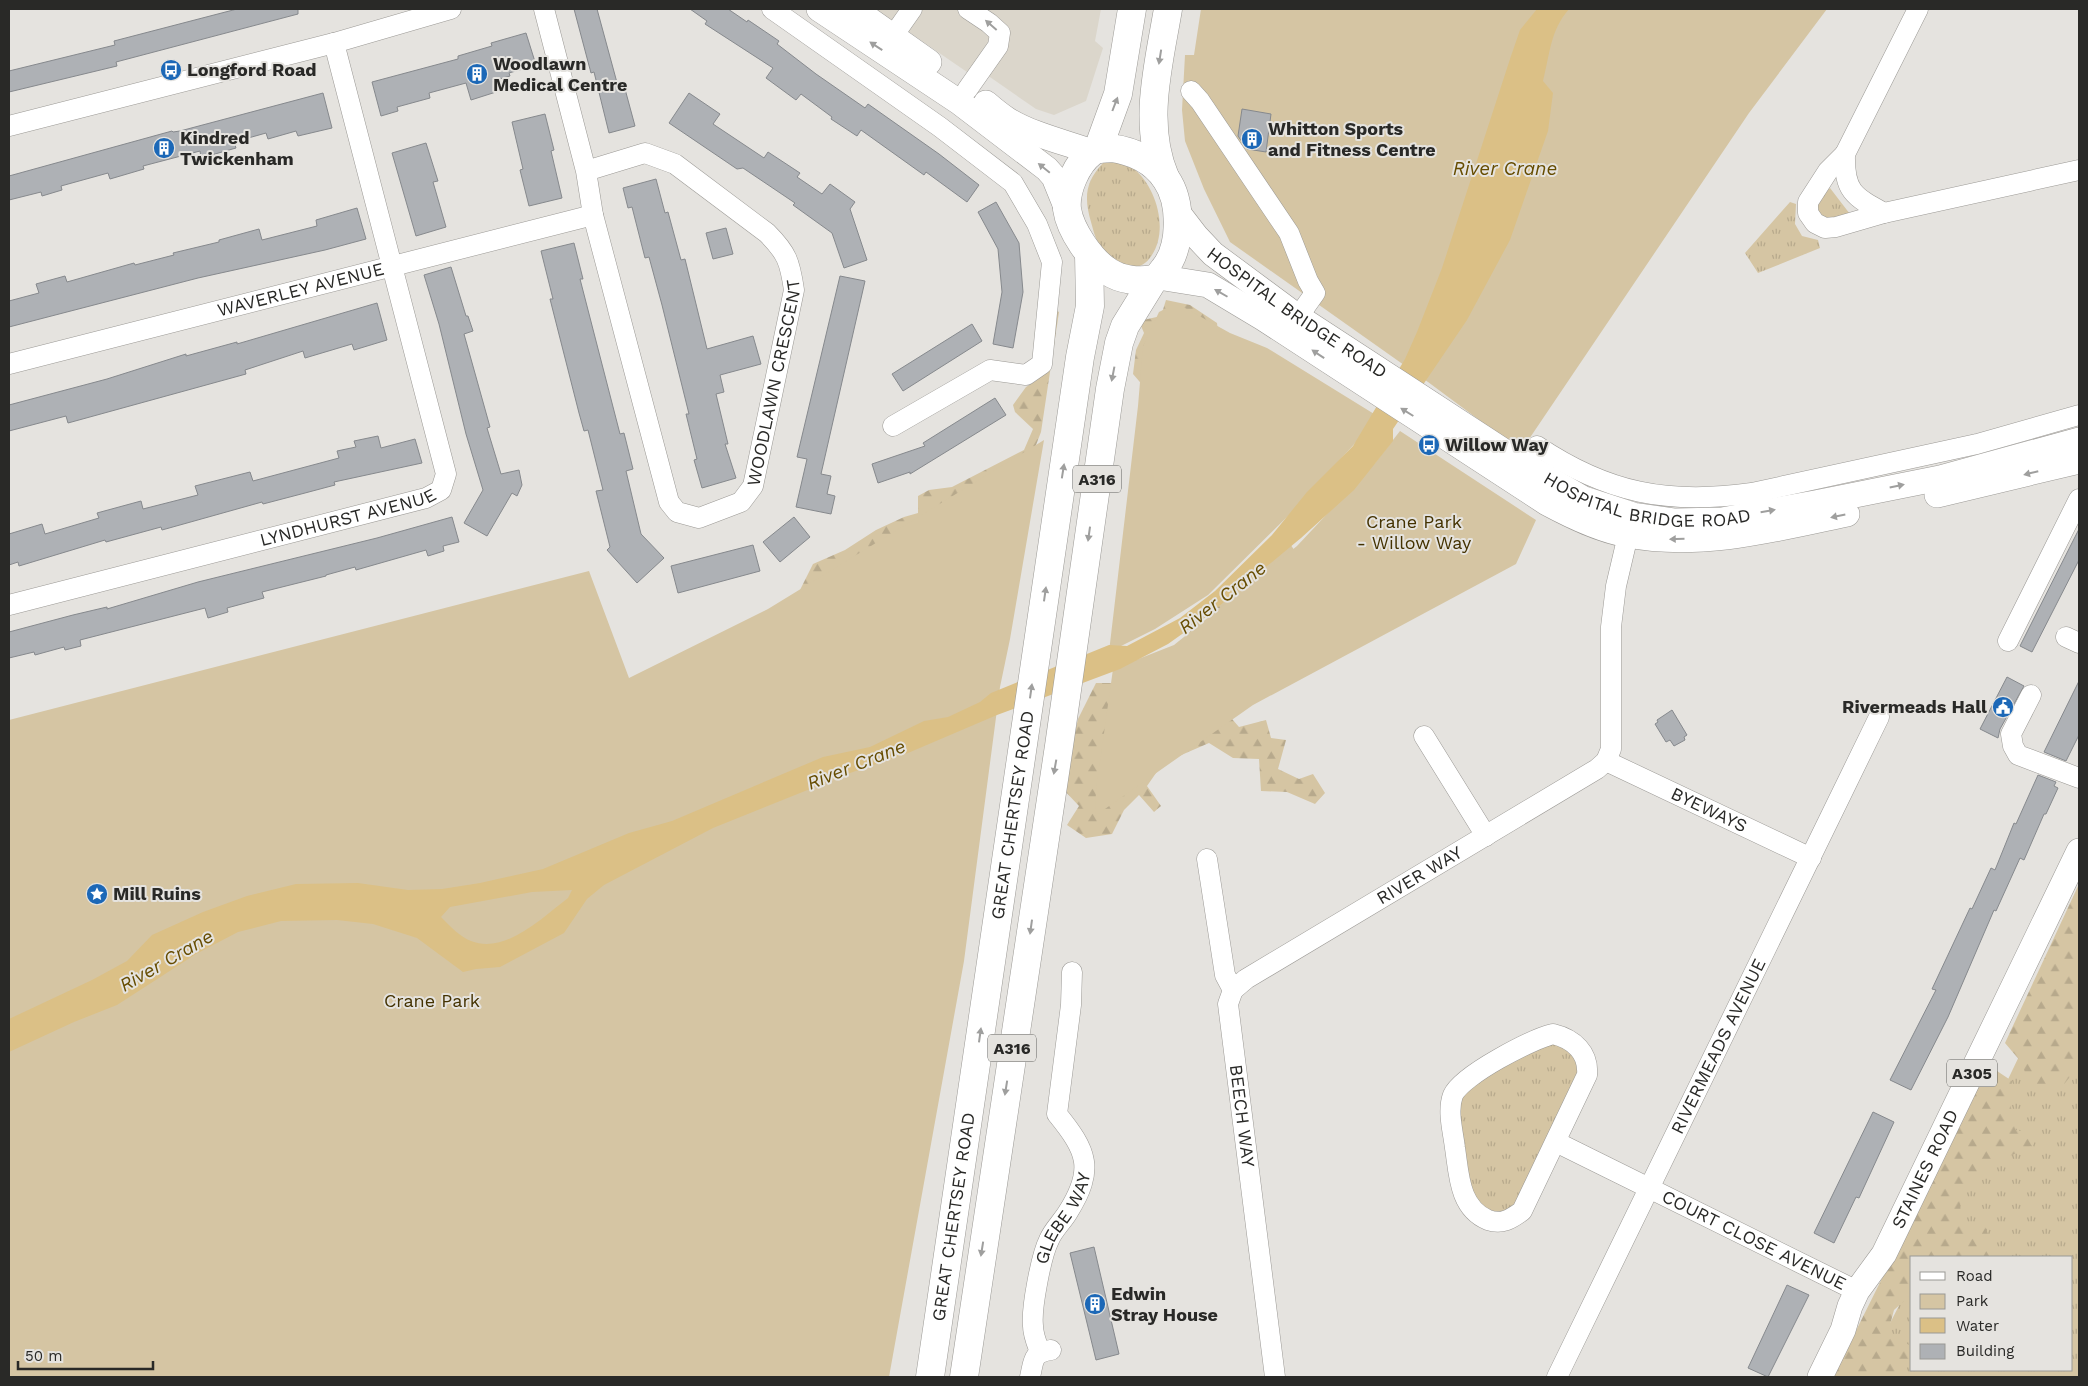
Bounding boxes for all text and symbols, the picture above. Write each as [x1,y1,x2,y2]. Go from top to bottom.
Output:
one-way arrow [985,20,998,31]
one-way arrow [869,41,882,51]
one-way arrow [1156,49,1164,65]
place label: Woodlawn Medical Centre [493,53,627,95]
bus stop icon: Longford Road [159,58,183,82]
place label: Longford Road [187,59,317,80]
building icon: Woodlawn Medical Centre [465,62,489,86]
one-way arrow [1112,96,1119,111]
place label: Whitton Sports and Fitness Centre [1268,118,1436,160]
place label: Kindred Twickenham [180,127,294,169]
building icon: Whitton Sports and Fitness Centre [1240,127,1264,151]
building icon: Kindred Twickenham [152,136,176,160]
water label: River Crane [1453,157,1557,180]
one-way arrow [1038,162,1051,173]
street label: HOSPITAL BRIDGE ROAD [1203,242,1391,382]
street label: WAVERLEY AVENUE [215,258,386,320]
street label: WOODLAWN CRESCENT [742,277,804,488]
one-way arrow [1214,289,1228,297]
one-way arrow [1311,349,1325,359]
one-way arrow [1109,366,1117,381]
one-way arrow [1400,407,1413,416]
bus stop icon: Willow Way [1417,433,1441,457]
place label: Willow Way [1445,434,1549,455]
one-way arrow [1060,463,1068,479]
road number: A316 [1073,466,1121,492]
street label: HOSPITAL BRIDGE ROAD [1540,467,1752,531]
one-way arrow [2023,470,2038,478]
one-way arrow [1890,482,1906,490]
street label: LYNDHURST AVENUE [258,484,440,550]
one-way arrow [1761,507,1777,515]
park label: Crane Park - Willow Way [1357,511,1472,553]
one-way arrow [1830,512,1845,520]
one-way arrow [1085,527,1093,543]
one-way arrow [1669,535,1685,543]
water label: River Crane [1174,556,1271,639]
one-way arrow [1041,585,1049,601]
one-way arrow [1027,683,1035,699]
public building icon: Rivermeads Hall [1991,695,2015,719]
place label: Rivermeads Hall [1842,696,1987,717]
street label: GREAT CHERTSEY ROAD [986,709,1038,921]
water label: River Crane [803,734,909,795]
one-way arrow [1051,759,1059,775]
street label: BYEWAYS [1668,782,1751,836]
street label: RIVER WAY [1373,841,1466,908]
place icon: Mill Ruins [85,882,109,906]
place label: Mill Ruins [113,883,201,904]
one-way arrow [1026,920,1034,936]
water label: River Crane [115,924,217,997]
street label: RIVERMEADS AVENUE [1666,955,1770,1137]
park label: Crane Park [384,990,480,1011]
one-way arrow [977,1026,985,1042]
road number: A316 [988,1034,1036,1062]
road number: A305 [1947,1060,1997,1086]
street label: BEECH WAY [1226,1063,1260,1169]
one-way arrow [1002,1080,1010,1096]
street label: STAINES ROAD [1887,1106,1962,1232]
street label: GREAT CHERTSEY ROAD [927,1111,979,1323]
street label: GLEBE WAY [1031,1170,1094,1266]
street label: COURT CLOSE AVENUE [1659,1185,1850,1294]
one-way arrow [978,1241,986,1257]
legend [1910,1256,2073,1371]
text: Road [1956,1267,1993,1285]
place label: Edwin Stray House [1111,1283,1218,1325]
building icon: Edwin Stray House [1083,1292,1107,1316]
text: Park [1956,1292,1989,1310]
text: Water [1956,1317,1999,1335]
scale bar [18,1338,152,1370]
text: Building [1956,1342,2014,1360]
text: 50 m [25,1347,62,1365]

